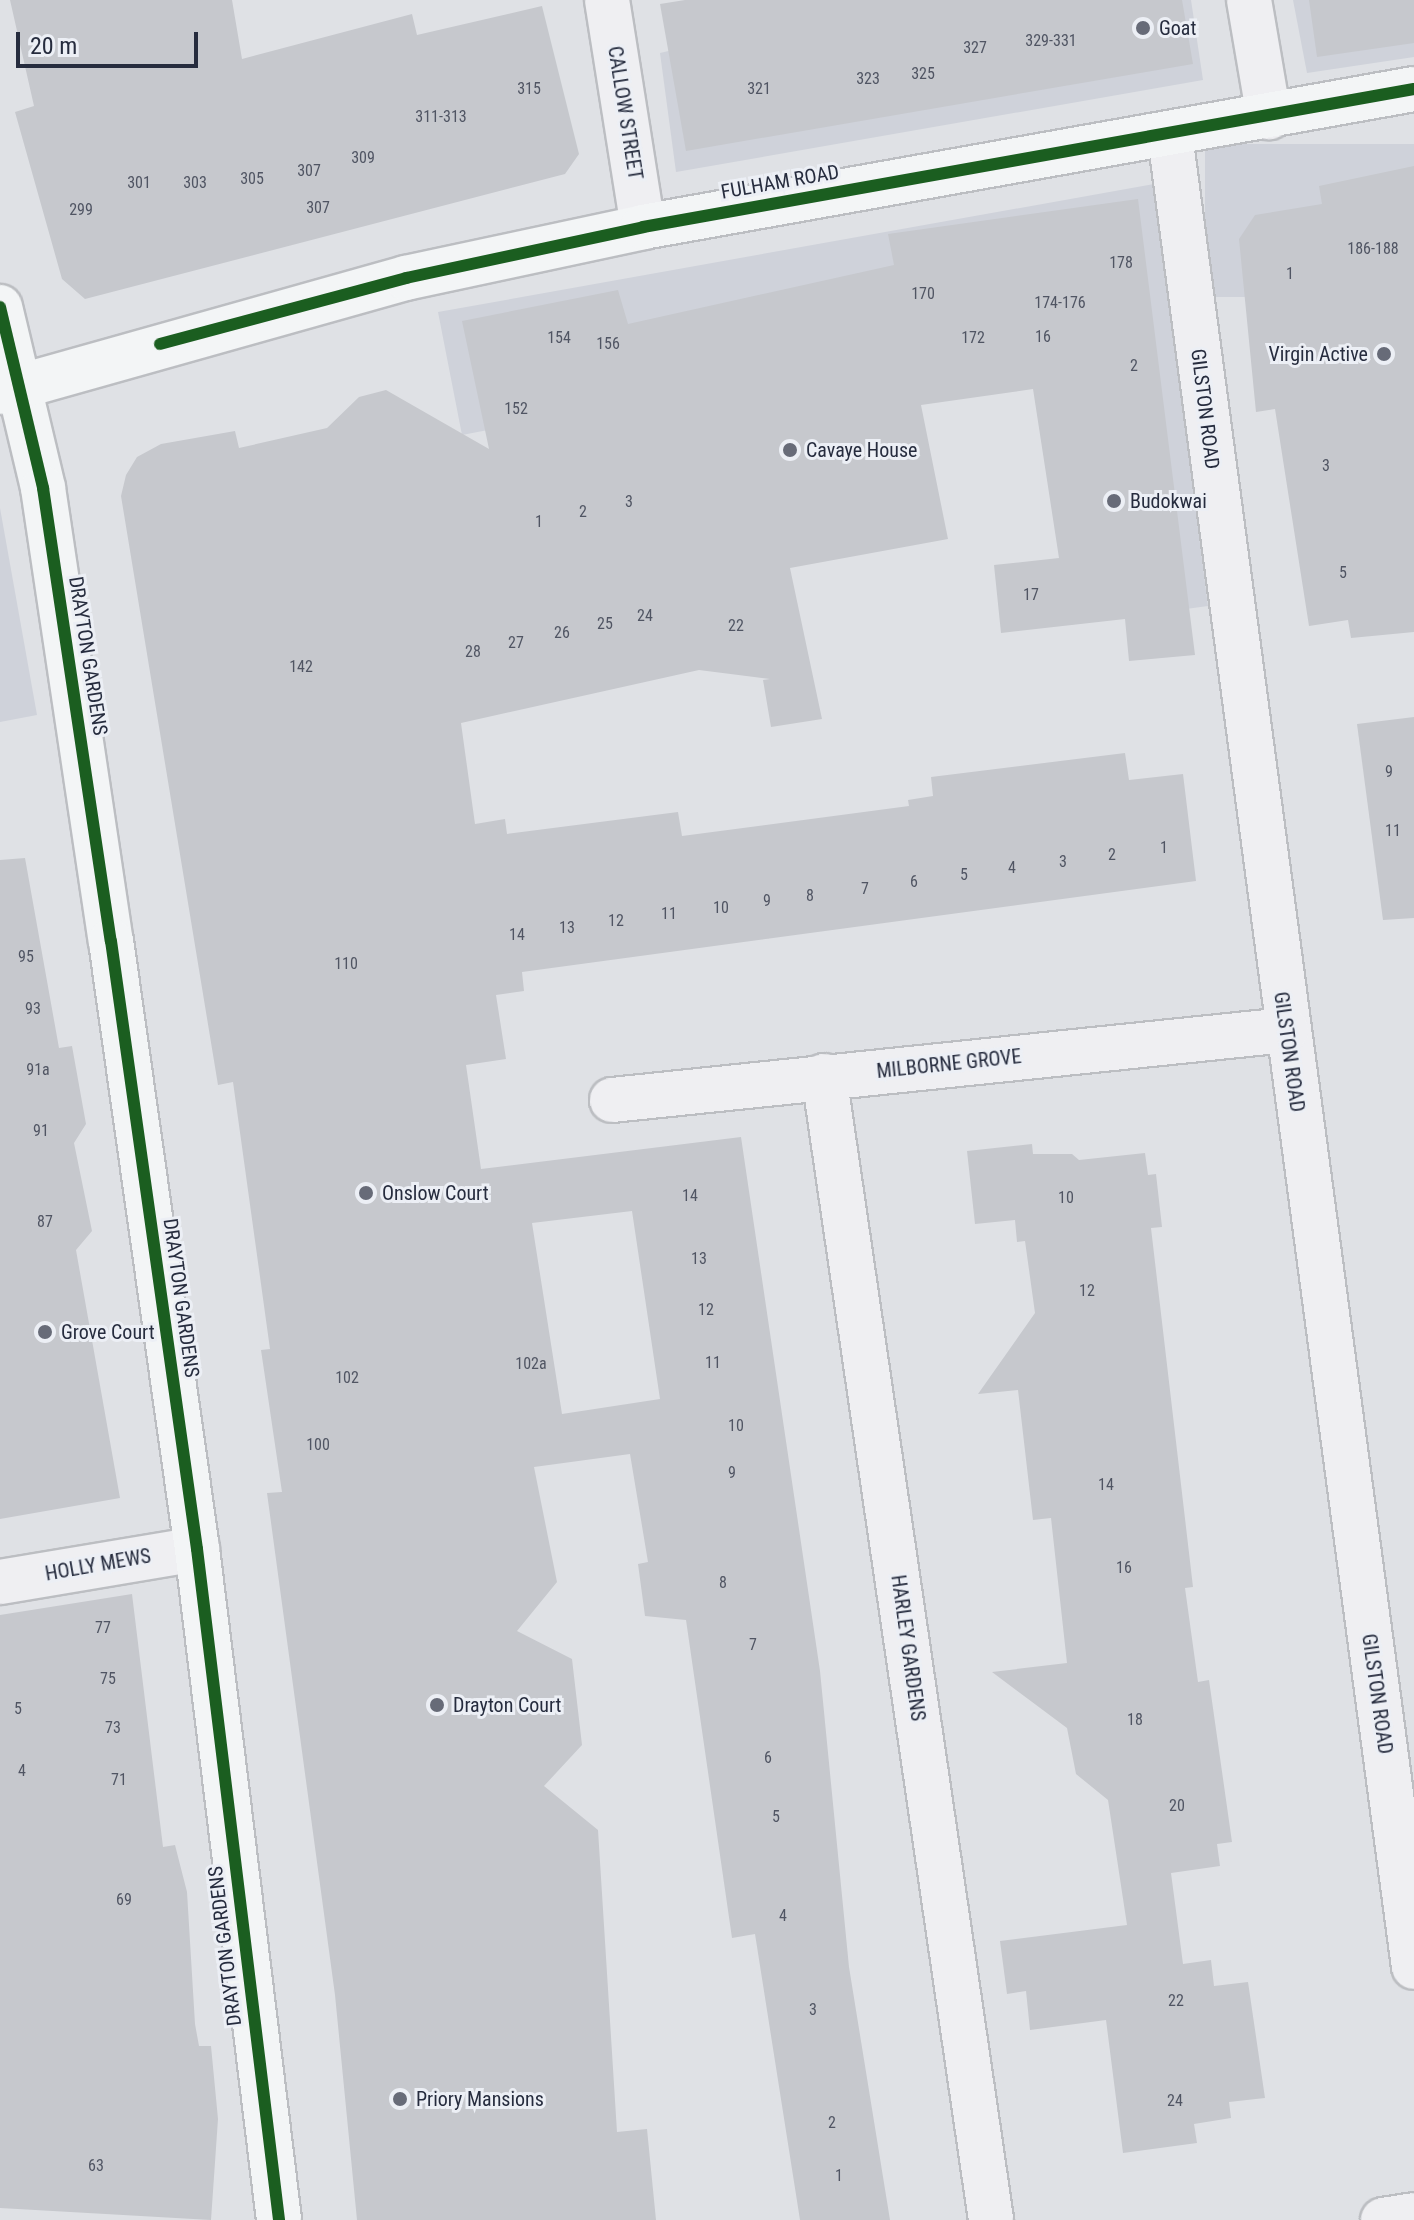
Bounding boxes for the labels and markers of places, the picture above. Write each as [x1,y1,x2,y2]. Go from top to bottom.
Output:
place label: Goat [1159,16,1196,40]
marker: Goat [1134,19,1152,37]
place label: Virgin Active [1268,342,1368,366]
marker: Virgin Active [1375,345,1393,363]
place label: Cavaye House [806,438,917,462]
marker: Cavaye House [781,441,799,459]
place label: Budokwai [1130,489,1207,513]
marker: Budokwai [1105,492,1123,510]
place label: Onslow Court [382,1181,489,1205]
marker: Onslow Court [357,1184,375,1202]
place label: Grove Court [61,1320,155,1344]
marker: Grove Court [36,1323,54,1341]
place label: Drayton Court [453,1693,561,1717]
marker: Drayton Court [428,1696,446,1714]
place label: Priory Mansions [416,2087,544,2111]
marker: Priory Mansions [391,2090,409,2108]

